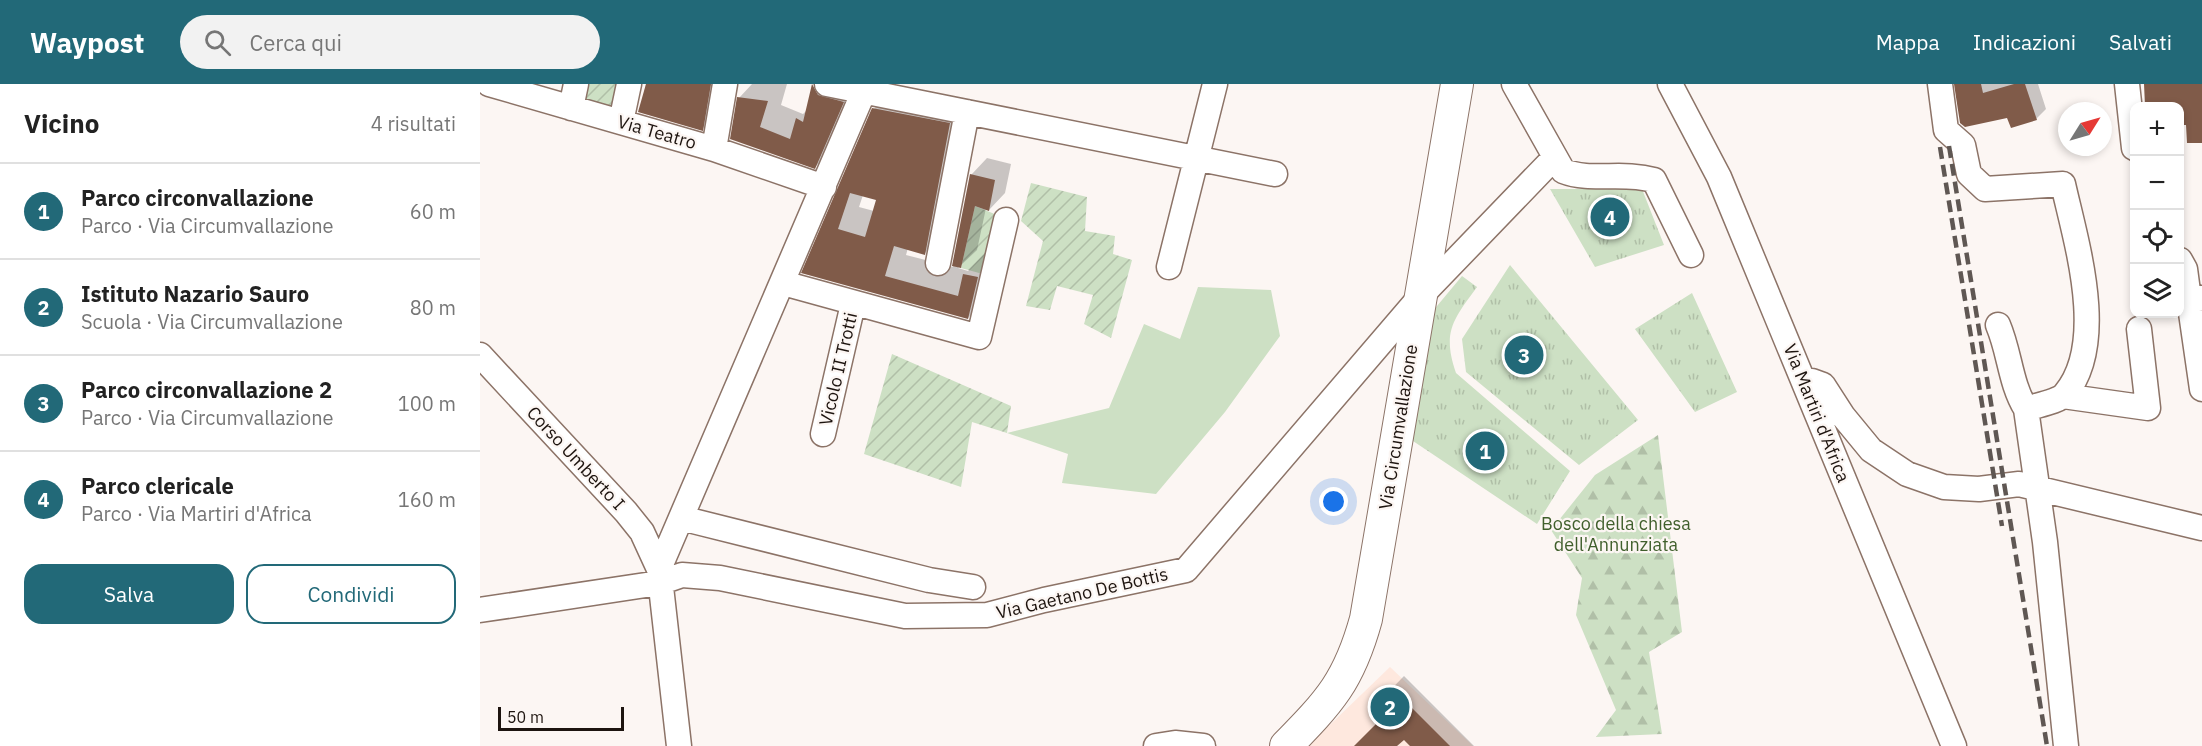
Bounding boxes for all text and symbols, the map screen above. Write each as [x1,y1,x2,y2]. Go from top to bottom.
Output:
search box [180,15,600,69]
text: Waypost [30,24,144,61]
icon: search [201,26,234,59]
text: Cerca qui [249,28,342,57]
text: Mappa [1876,28,1940,56]
text: Indicazioni [1973,28,2076,56]
text: Salvati [2109,28,2172,56]
north arrow [2058,102,2112,156]
map controls [2130,102,2184,318]
button: + [2130,102,2184,156]
text: Vicino [24,106,99,140]
text: 4 risultati [371,110,456,137]
street label: Via Teatro [615,110,699,154]
button: − [2130,156,2184,210]
text: Parco circonvallazione [81,183,314,212]
pin: 4 [1590,194,1630,240]
text: 1 [38,198,50,225]
text: 60 m [410,198,456,225]
button: locate [2130,210,2184,264]
text: Parco · Via Circumvallazione [81,212,334,239]
button: layers [2130,264,2184,318]
text: Istituto Nazario Sauro [81,279,309,308]
text: 2 [38,294,50,321]
text: 80 m [410,294,456,321]
text: Scuola · Via Circumvallazione [81,308,343,335]
street label: Vicolo II Trotti [814,310,862,428]
pin: 3 [1504,332,1544,378]
street label: Via Martiri d'Africa [1779,340,1855,486]
street label: Via Circumvallazione [1374,343,1422,511]
text: Parco circonvallazione 2 [81,375,332,404]
text: 3 [38,390,50,417]
text: 100 m [398,390,456,417]
street label: Corso Umberto I [522,401,630,515]
text: Parco · Via Circumvallazione [81,404,334,431]
pin: 1 [1466,428,1504,473]
text: Parco clericale [81,471,234,500]
text: 4 [38,486,50,513]
text: 160 m [398,486,456,513]
your location [1319,487,1348,516]
text: Parco · Via Martiri d'Africa [81,500,312,527]
park label: Bosco della chiesa dell'Annunziata [1541,512,1691,556]
street label: Via Gaetano De Bottis [994,562,1170,624]
button: Salva [24,564,234,624]
button: Condividi [246,564,456,624]
pin: 2 [1370,684,1410,730]
scale bar [498,704,624,732]
text: 50 m [507,707,544,727]

